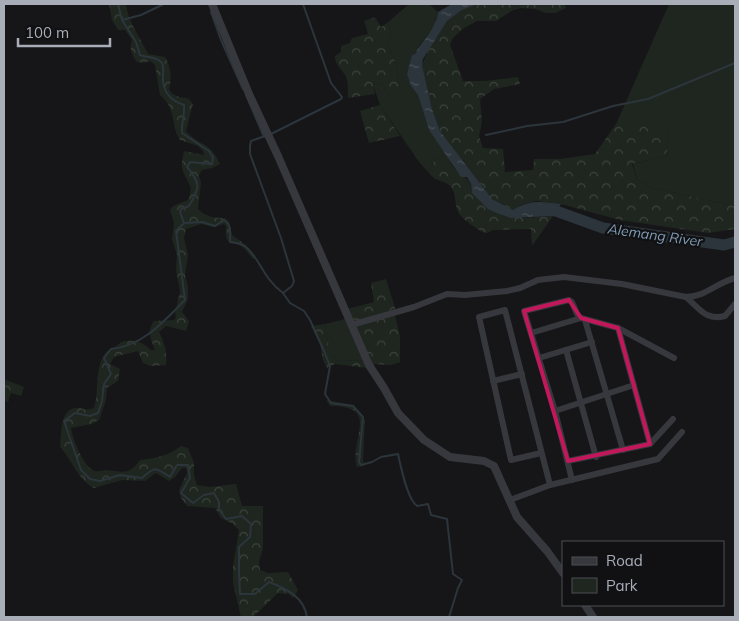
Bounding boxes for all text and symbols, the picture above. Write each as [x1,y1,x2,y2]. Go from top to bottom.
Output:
scale bar [18,15,110,47]
text: 100 m [25,23,69,42]
water label: Alemang River [606,219,704,251]
legend [562,541,724,606]
text: Road [606,551,643,570]
text: Park [606,576,638,595]

